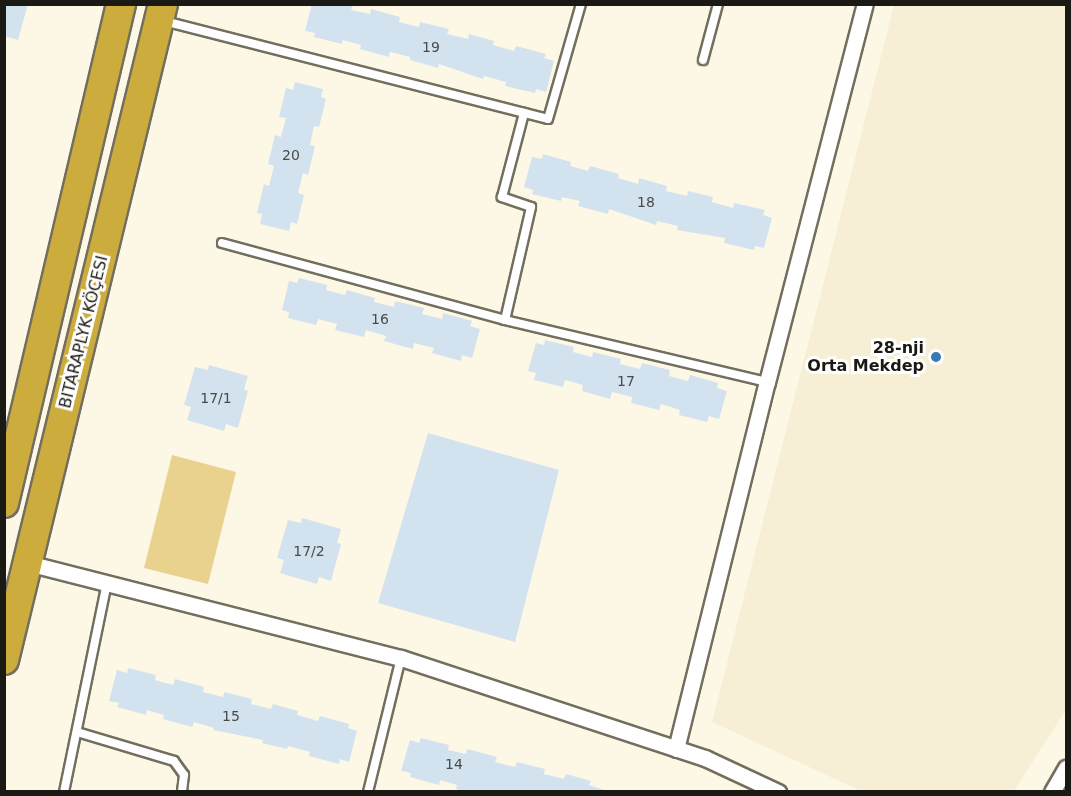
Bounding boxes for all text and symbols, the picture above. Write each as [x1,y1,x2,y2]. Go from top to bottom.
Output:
house number: 19 [422,39,440,55]
house number: 20 [282,147,300,163]
house number: 18 [637,194,655,210]
street label: BITARAPLYK KÖÇESI [56,254,112,410]
house number: 16 [371,311,389,327]
place label: 28-nji Orta Mekdep [807,338,924,376]
marker: 28-nji Orta Mekdep [929,350,943,364]
house number: 17 [617,373,635,389]
house number: 17/1 [200,390,232,406]
house number: 17/2 [293,543,325,559]
house number: 15 [222,708,240,724]
house number: 14 [445,756,463,772]

